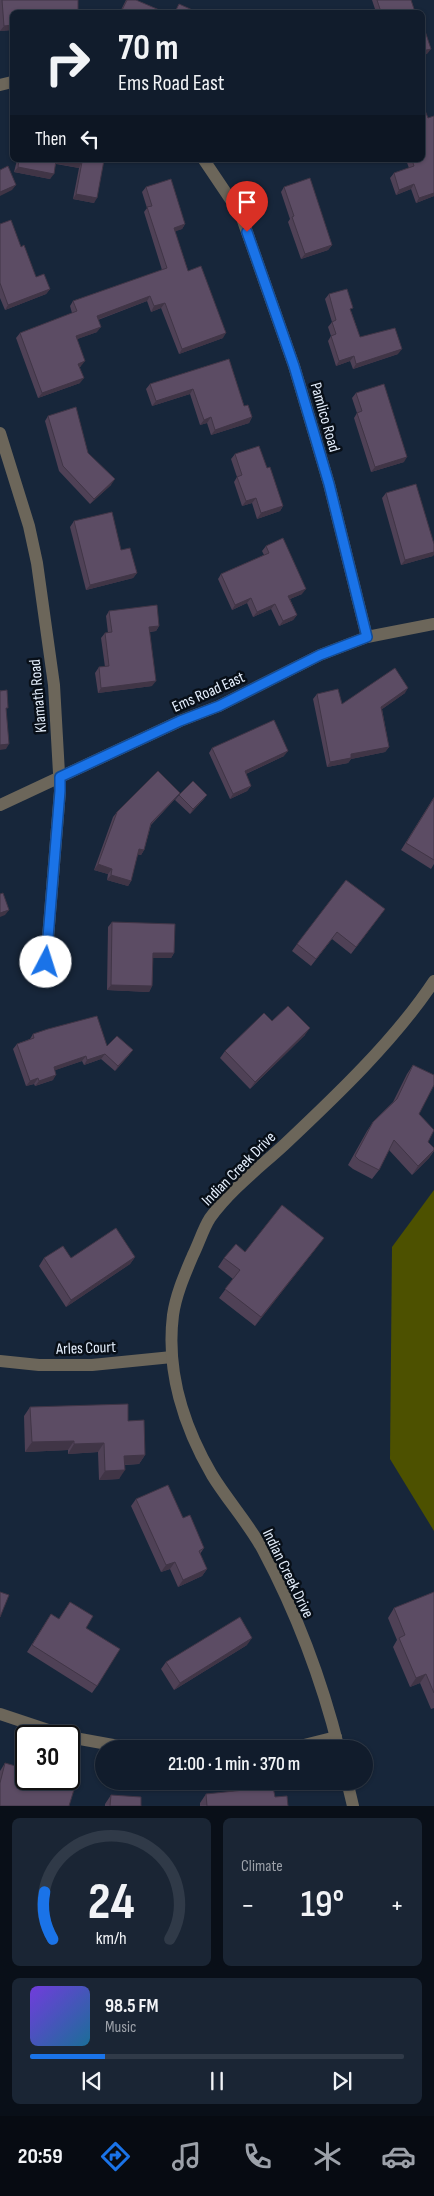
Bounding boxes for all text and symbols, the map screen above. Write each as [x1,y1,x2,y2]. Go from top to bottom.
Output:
text: 70 m [118,27,178,70]
icon: right [35,30,100,95]
text: Ems Road East [118,70,225,97]
icon: left [76,125,104,153]
text: Then [35,128,66,151]
pin [226,181,268,232]
icon: arrive [233,188,261,216]
street label: Pamlico Road [306,380,344,454]
street label: Klamath Road [26,658,51,733]
street label: Ems Road East [169,668,248,717]
position arrow [19,935,71,987]
street label: Indian Creek Drive [198,1128,280,1210]
street label: Arles Court [55,1338,117,1359]
street label: Indian Creek Drive [258,1526,317,1621]
speed limit sign: 30 [15,1725,80,1790]
text: 21:00 · 1 min · 370 m [168,1753,300,1776]
text: Climate [241,1857,283,1876]
text: 24 [88,1871,135,1934]
text: 19° [301,1882,344,1927]
text: − [241,1889,255,1922]
text: + [390,1889,404,1922]
text: km/h [96,1928,127,1949]
text: 98.5 FM [105,1995,159,2018]
text: Music [105,2018,136,2037]
icon: previous [78,2067,106,2095]
icon: pause [203,2067,231,2095]
icon: next [328,2067,356,2095]
icon: directions [98,2139,133,2174]
icon: music [169,2139,204,2174]
icon: phone [240,2139,275,2174]
icon: climate [310,2139,345,2174]
icon: car [381,2139,416,2174]
text: 20:59 [18,2143,63,2170]

